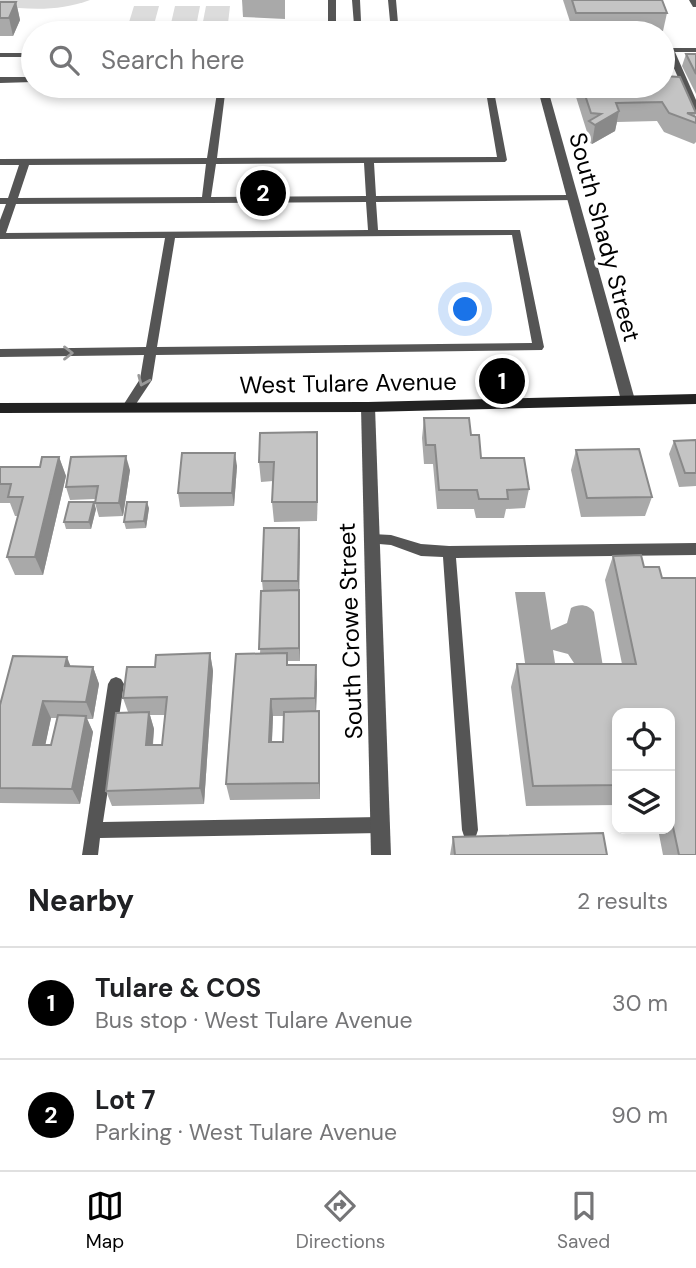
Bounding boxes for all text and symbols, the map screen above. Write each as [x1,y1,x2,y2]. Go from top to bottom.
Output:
search box [21,21,675,98]
icon: search [45,41,83,79]
text: Search here [101,43,244,77]
street label: South Shady Street [562,129,648,345]
pin: 2 [240,167,286,219]
your location [448,292,482,326]
one-way arrow [63,345,74,361]
pin: 1 [479,355,525,407]
street label: West Tulare Avenue [239,366,457,400]
one-way arrow [137,374,151,386]
street label: South Crowe Street [331,522,369,740]
map controls [612,708,675,834]
button: locate [612,708,675,771]
button: layers [612,771,675,834]
text: Nearby [28,881,134,920]
text: 2 results [577,886,668,916]
text: Tulare & COS [95,971,261,1005]
text: 1 [47,988,55,1018]
text: 30 m [612,988,668,1018]
text: Bus stop · West Tulare Avenue [95,1005,413,1035]
text: Lot 7 [95,1083,156,1117]
text: 2 [44,1100,58,1130]
text: 90 m [611,1100,668,1130]
text: Parking · West Tulare Avenue [95,1117,397,1147]
tab: Map [86,1187,124,1254]
tab: Directions [296,1187,385,1254]
tab: Saved [557,1187,610,1254]

